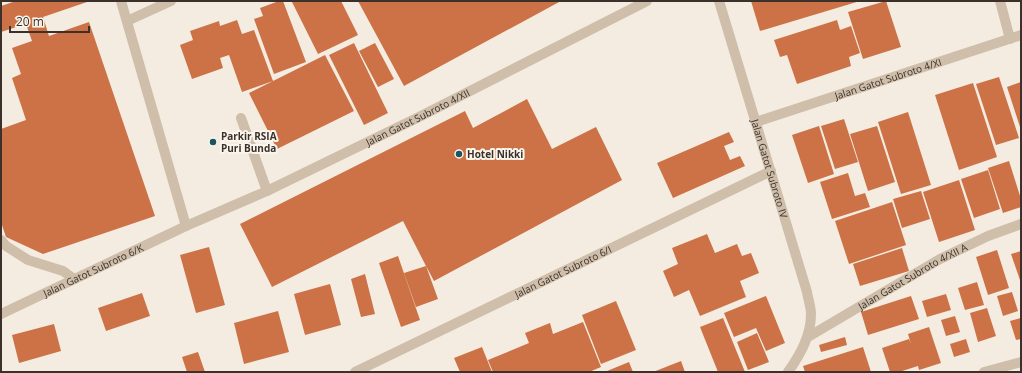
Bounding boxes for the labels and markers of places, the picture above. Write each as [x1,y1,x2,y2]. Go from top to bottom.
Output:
place label: Parkir RSIA Puri Bunda [221,129,277,155]
marker: Parkir RSIA Puri Bunda [208,137,218,147]
place label: Hotel Nikki [467,147,523,161]
marker: Hotel Nikki [454,149,464,159]

